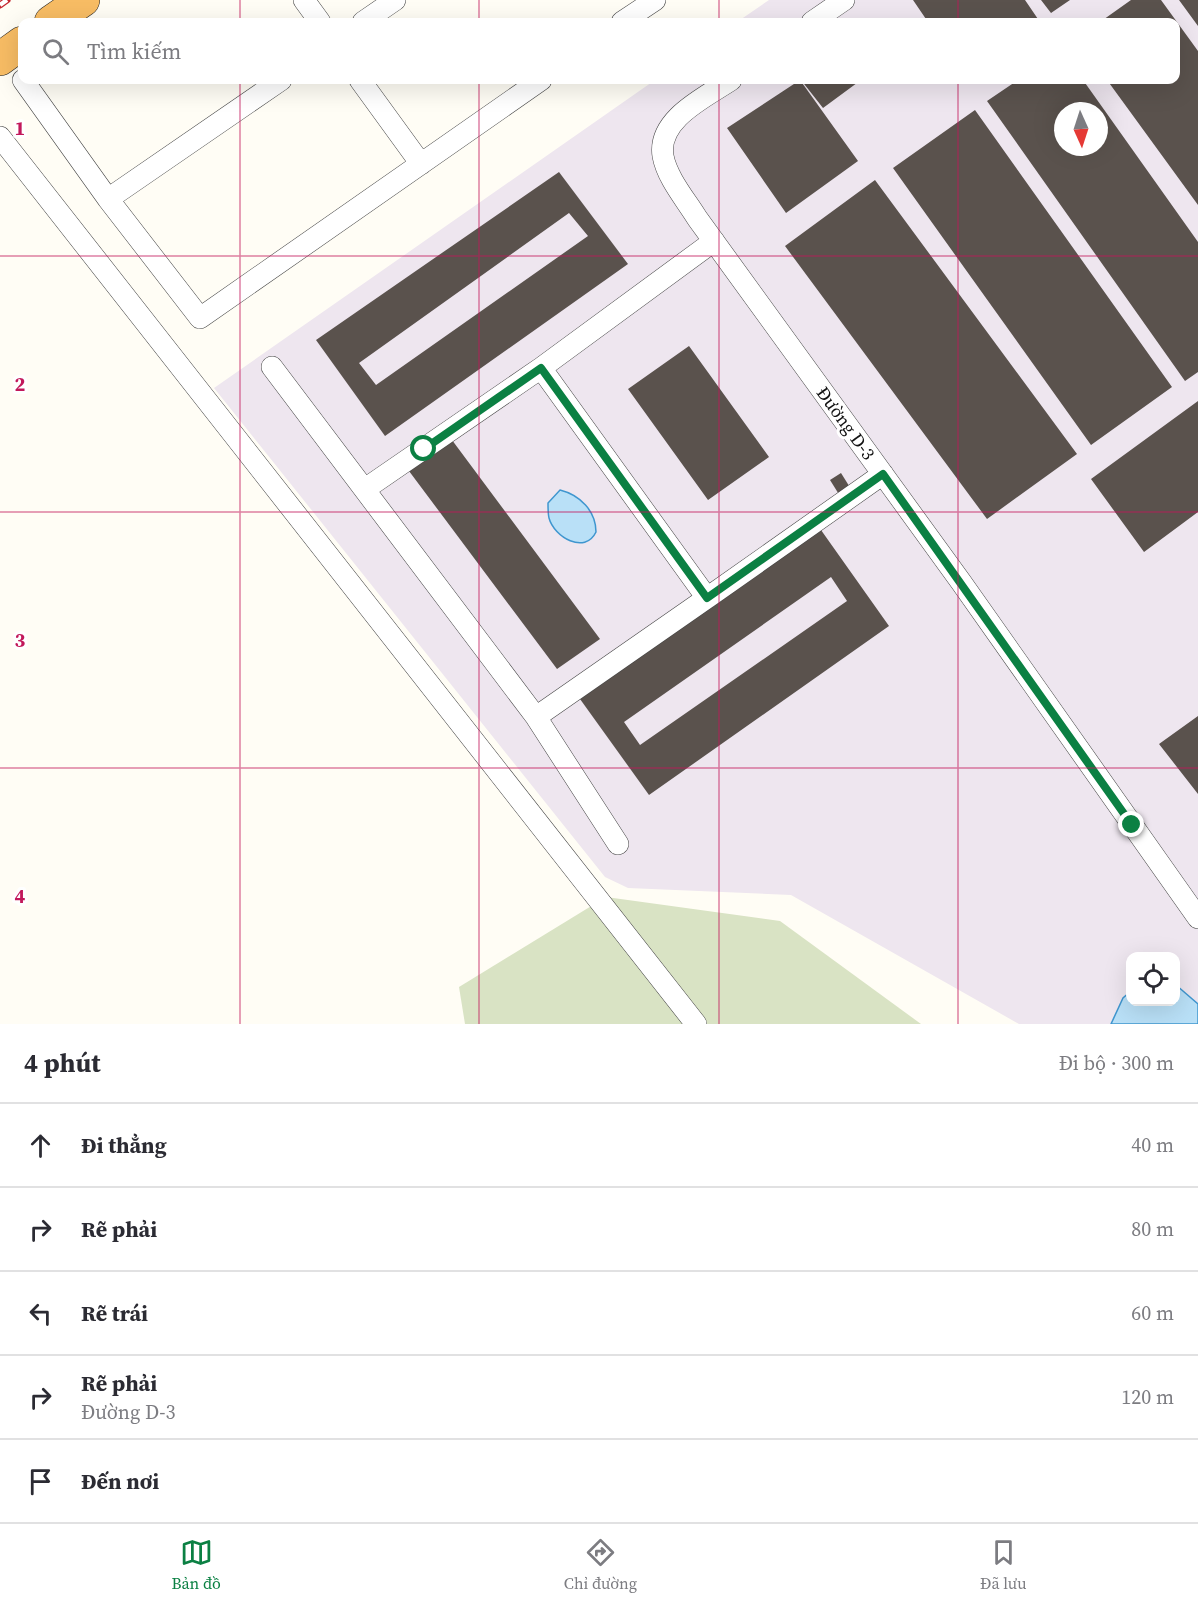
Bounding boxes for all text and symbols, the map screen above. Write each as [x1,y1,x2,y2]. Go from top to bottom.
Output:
search box [18,18,1180,84]
icon: search [39,35,72,68]
text: Tìm kiếm [87,36,181,66]
north arrow [1054,102,1108,156]
text: 1 [15,114,25,142]
text: 2 [15,370,26,398]
street label: Đường D-3 [811,381,881,465]
route start [410,435,436,461]
text: 3 [15,626,26,654]
route end [1118,811,1144,837]
text: 4 [15,882,26,910]
map controls [1126,952,1180,1006]
button: locate [1126,952,1180,1006]
text: 4 phút [24,1045,100,1081]
text: Đi bộ · 300 m [1059,1049,1174,1077]
icon: ahead [24,1129,57,1162]
text: Đi thẳng [81,1130,167,1160]
text: 40 m [1131,1131,1174,1159]
icon: right [24,1213,57,1246]
text: Rẽ phải [81,1214,157,1244]
text: 80 m [1131,1215,1174,1243]
icon: left [24,1297,57,1330]
text: Rẽ trái [81,1298,148,1328]
text: 60 m [1131,1299,1174,1327]
text: Rẽ phải [81,1368,157,1398]
icon: right [24,1381,57,1414]
text: 120 m [1121,1383,1174,1411]
text: Đường D-3 [81,1398,175,1426]
icon: arrive [24,1465,57,1498]
text: Đến nơi [81,1466,159,1496]
tab: Bản đồ [171,1536,221,1594]
tab: Chỉ đường [564,1536,637,1594]
tab: Đã lưu [980,1536,1027,1594]

